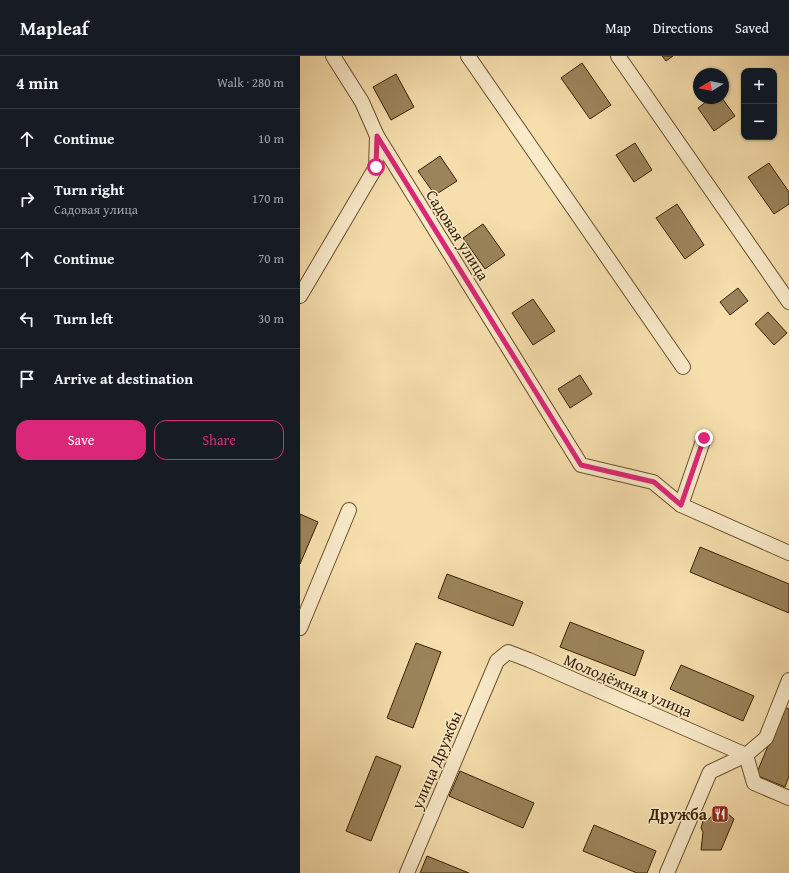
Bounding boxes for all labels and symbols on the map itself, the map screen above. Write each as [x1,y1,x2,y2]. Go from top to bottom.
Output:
north arrow [693,68,729,104]
route start [367,158,385,176]
street label: Садовая улица [420,185,496,286]
route end [695,429,713,447]
street label: Молодёжная улица [560,647,696,723]
street label: улица Дружбы [404,707,468,814]
place label: Дружба [648,802,708,826]
restaurant icon: Дружба [710,804,730,824]

